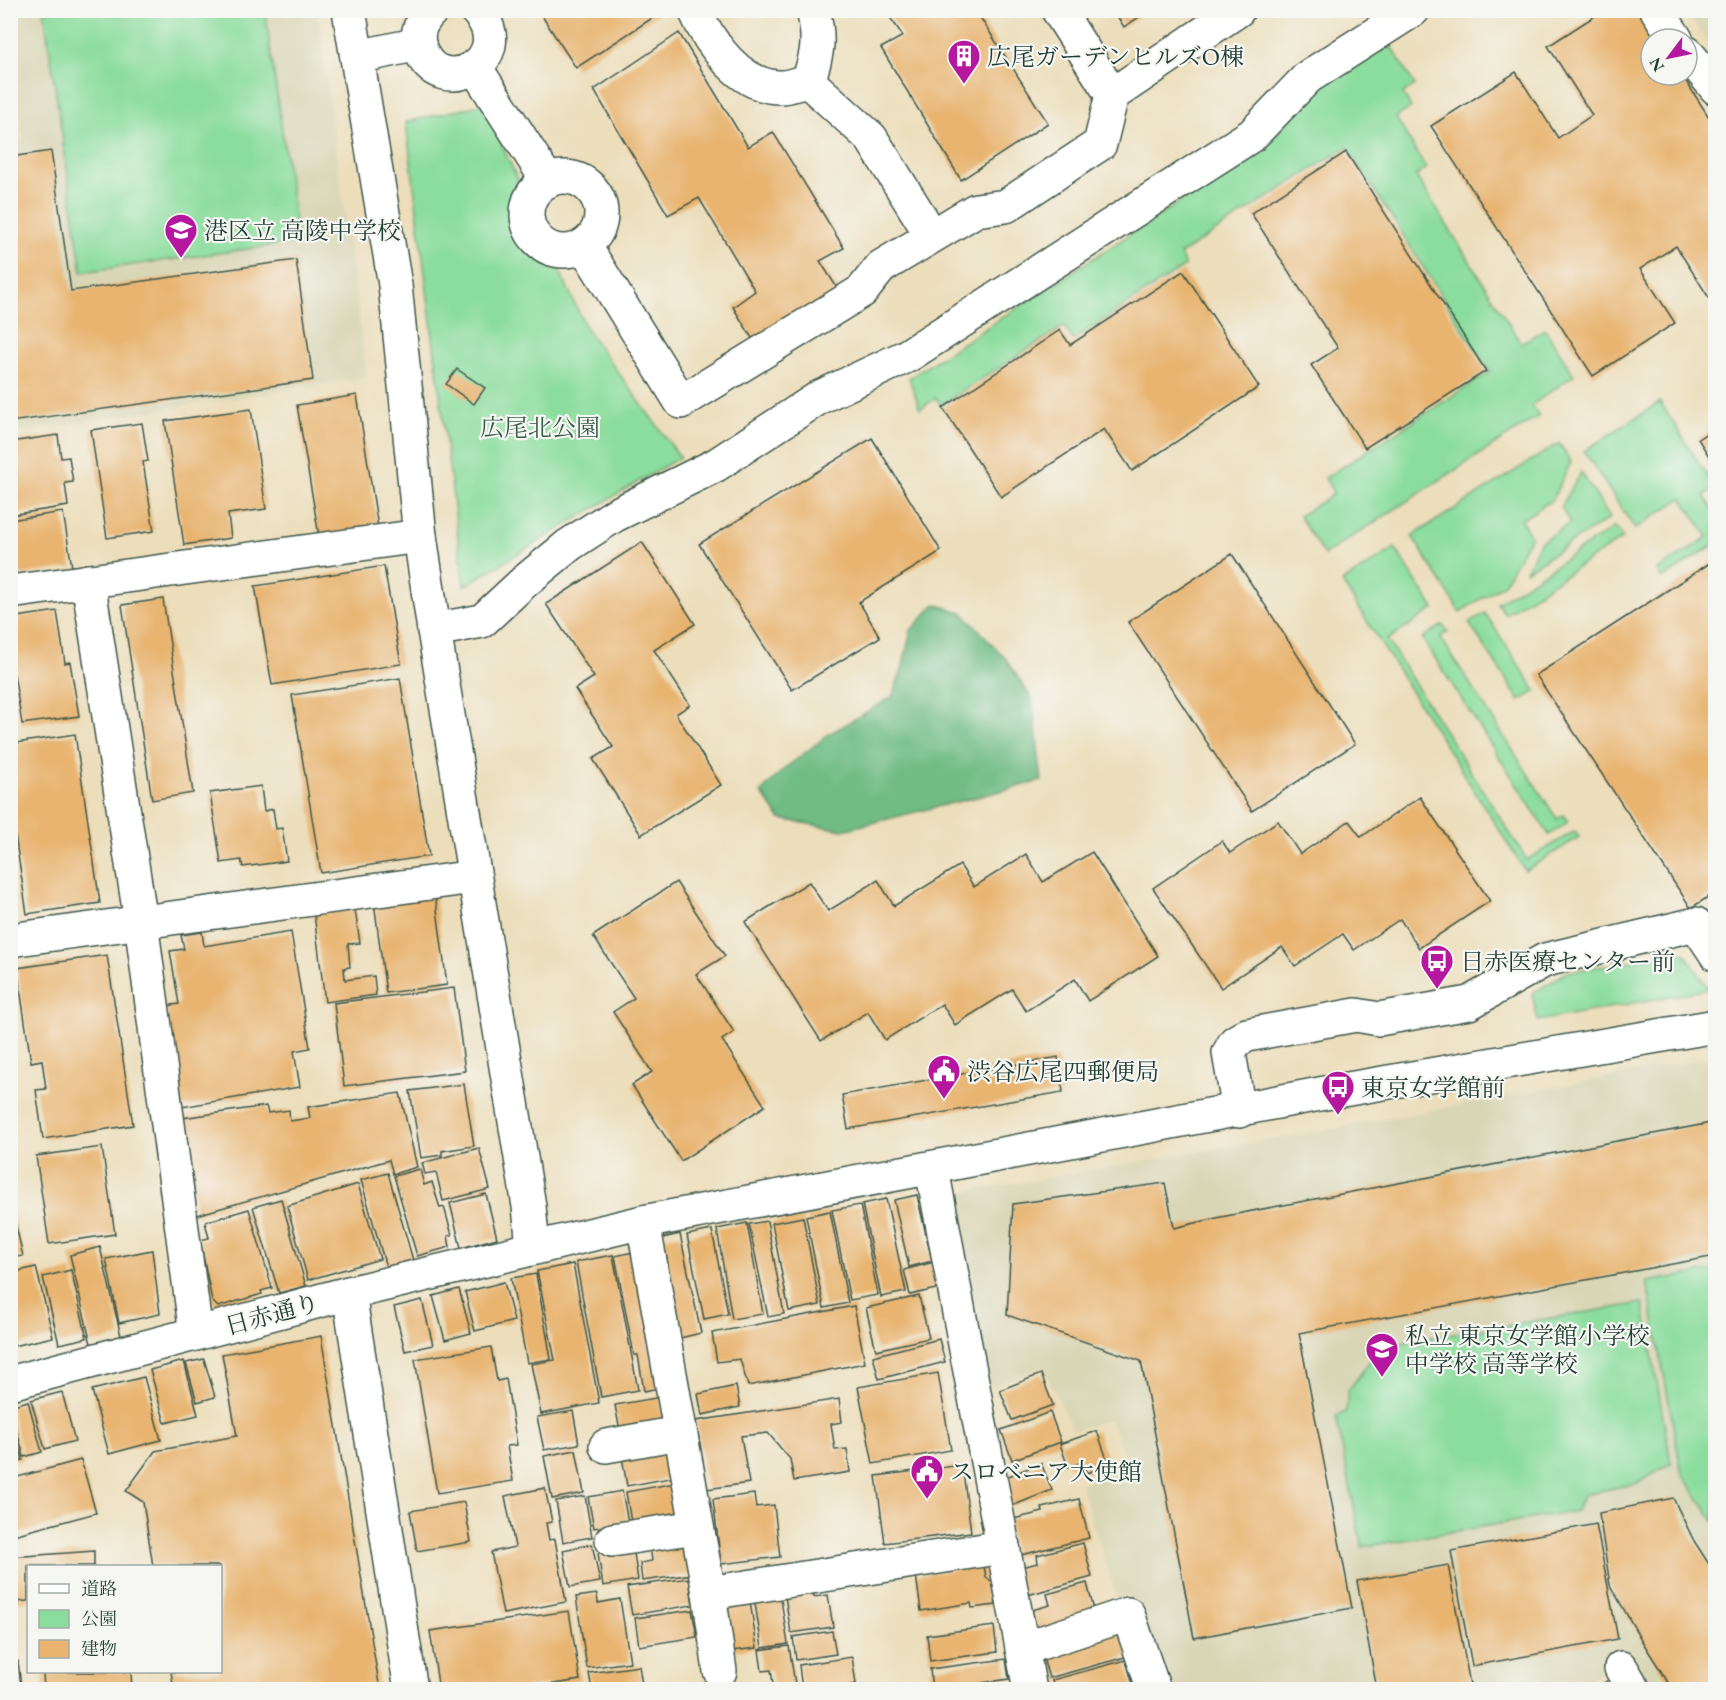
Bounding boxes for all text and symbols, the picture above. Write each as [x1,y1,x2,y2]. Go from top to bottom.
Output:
north arrow [1639,27,1699,87]
building icon: 広尾ガーデンヒルズO棟 [946,38,982,85]
place label: 広尾ガーデンヒルズO棟 [987,41,1244,72]
text: N [1644,54,1669,76]
school or university icon: 港区立 高陵中学校 [163,212,199,259]
place label: 港区立 高陵中学校 [204,215,401,246]
park label: 広尾北公園 [480,412,600,443]
bus stop icon: 日赤医療センター前 [1419,943,1455,990]
place label: 日赤医療センター前 [1460,946,1675,977]
public building icon: 渋谷広尾四郵便局 [926,1053,962,1100]
place label: 渋谷広尾四郵便局 [967,1056,1159,1087]
bus stop icon: 東京女学館前 [1320,1069,1356,1116]
place label: 東京女学館前 [1361,1072,1505,1103]
street label: 日赤通り [222,1287,322,1341]
place label: 私立 東京女学館小学校 中学校 高等学校 [1405,1320,1650,1379]
school or university icon: 私立 東京女学館小学校 中学校 高等学校 [1364,1331,1400,1378]
public building icon: スロベニア大使館 [909,1453,945,1500]
place label: スロベニア大使館 [950,1456,1142,1487]
legend [27,1565,222,1673]
text: 道路 [81,1577,117,1600]
text: 公園 [81,1607,117,1630]
text: 建物 [81,1637,117,1660]

